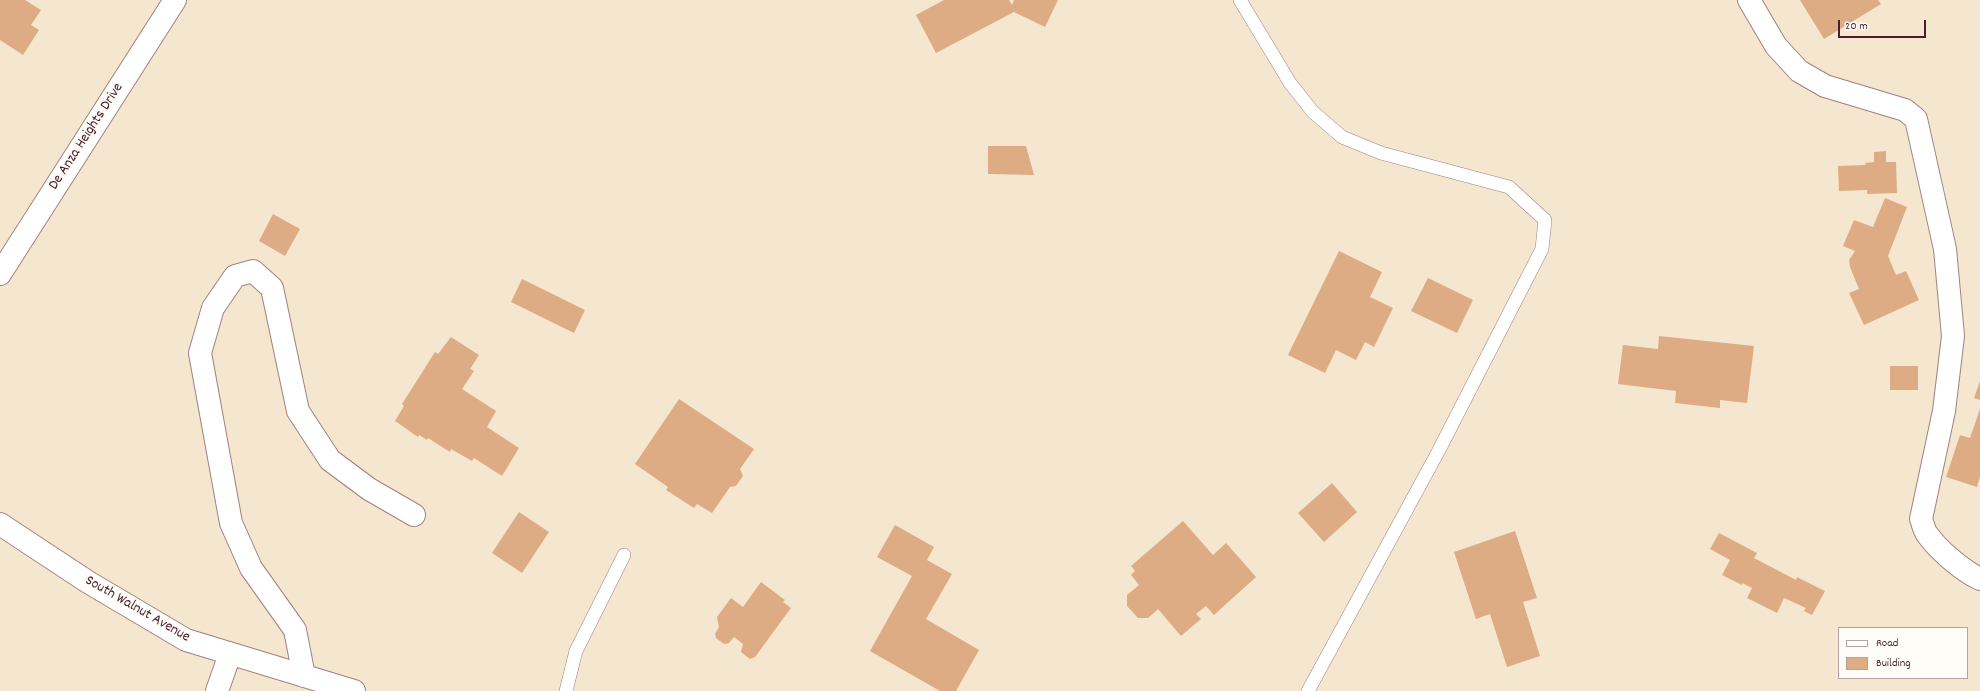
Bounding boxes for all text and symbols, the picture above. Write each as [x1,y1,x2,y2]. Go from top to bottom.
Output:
scale bar [1840,12,1928,38]
text: 20 m [1845,18,1868,35]
street label: De Anza Heights Drive [46,80,128,194]
street label: South Walnut Avenue [81,573,193,647]
legend [1838,627,1968,679]
text: Road [1876,635,1898,652]
text: Building [1876,655,1911,672]

